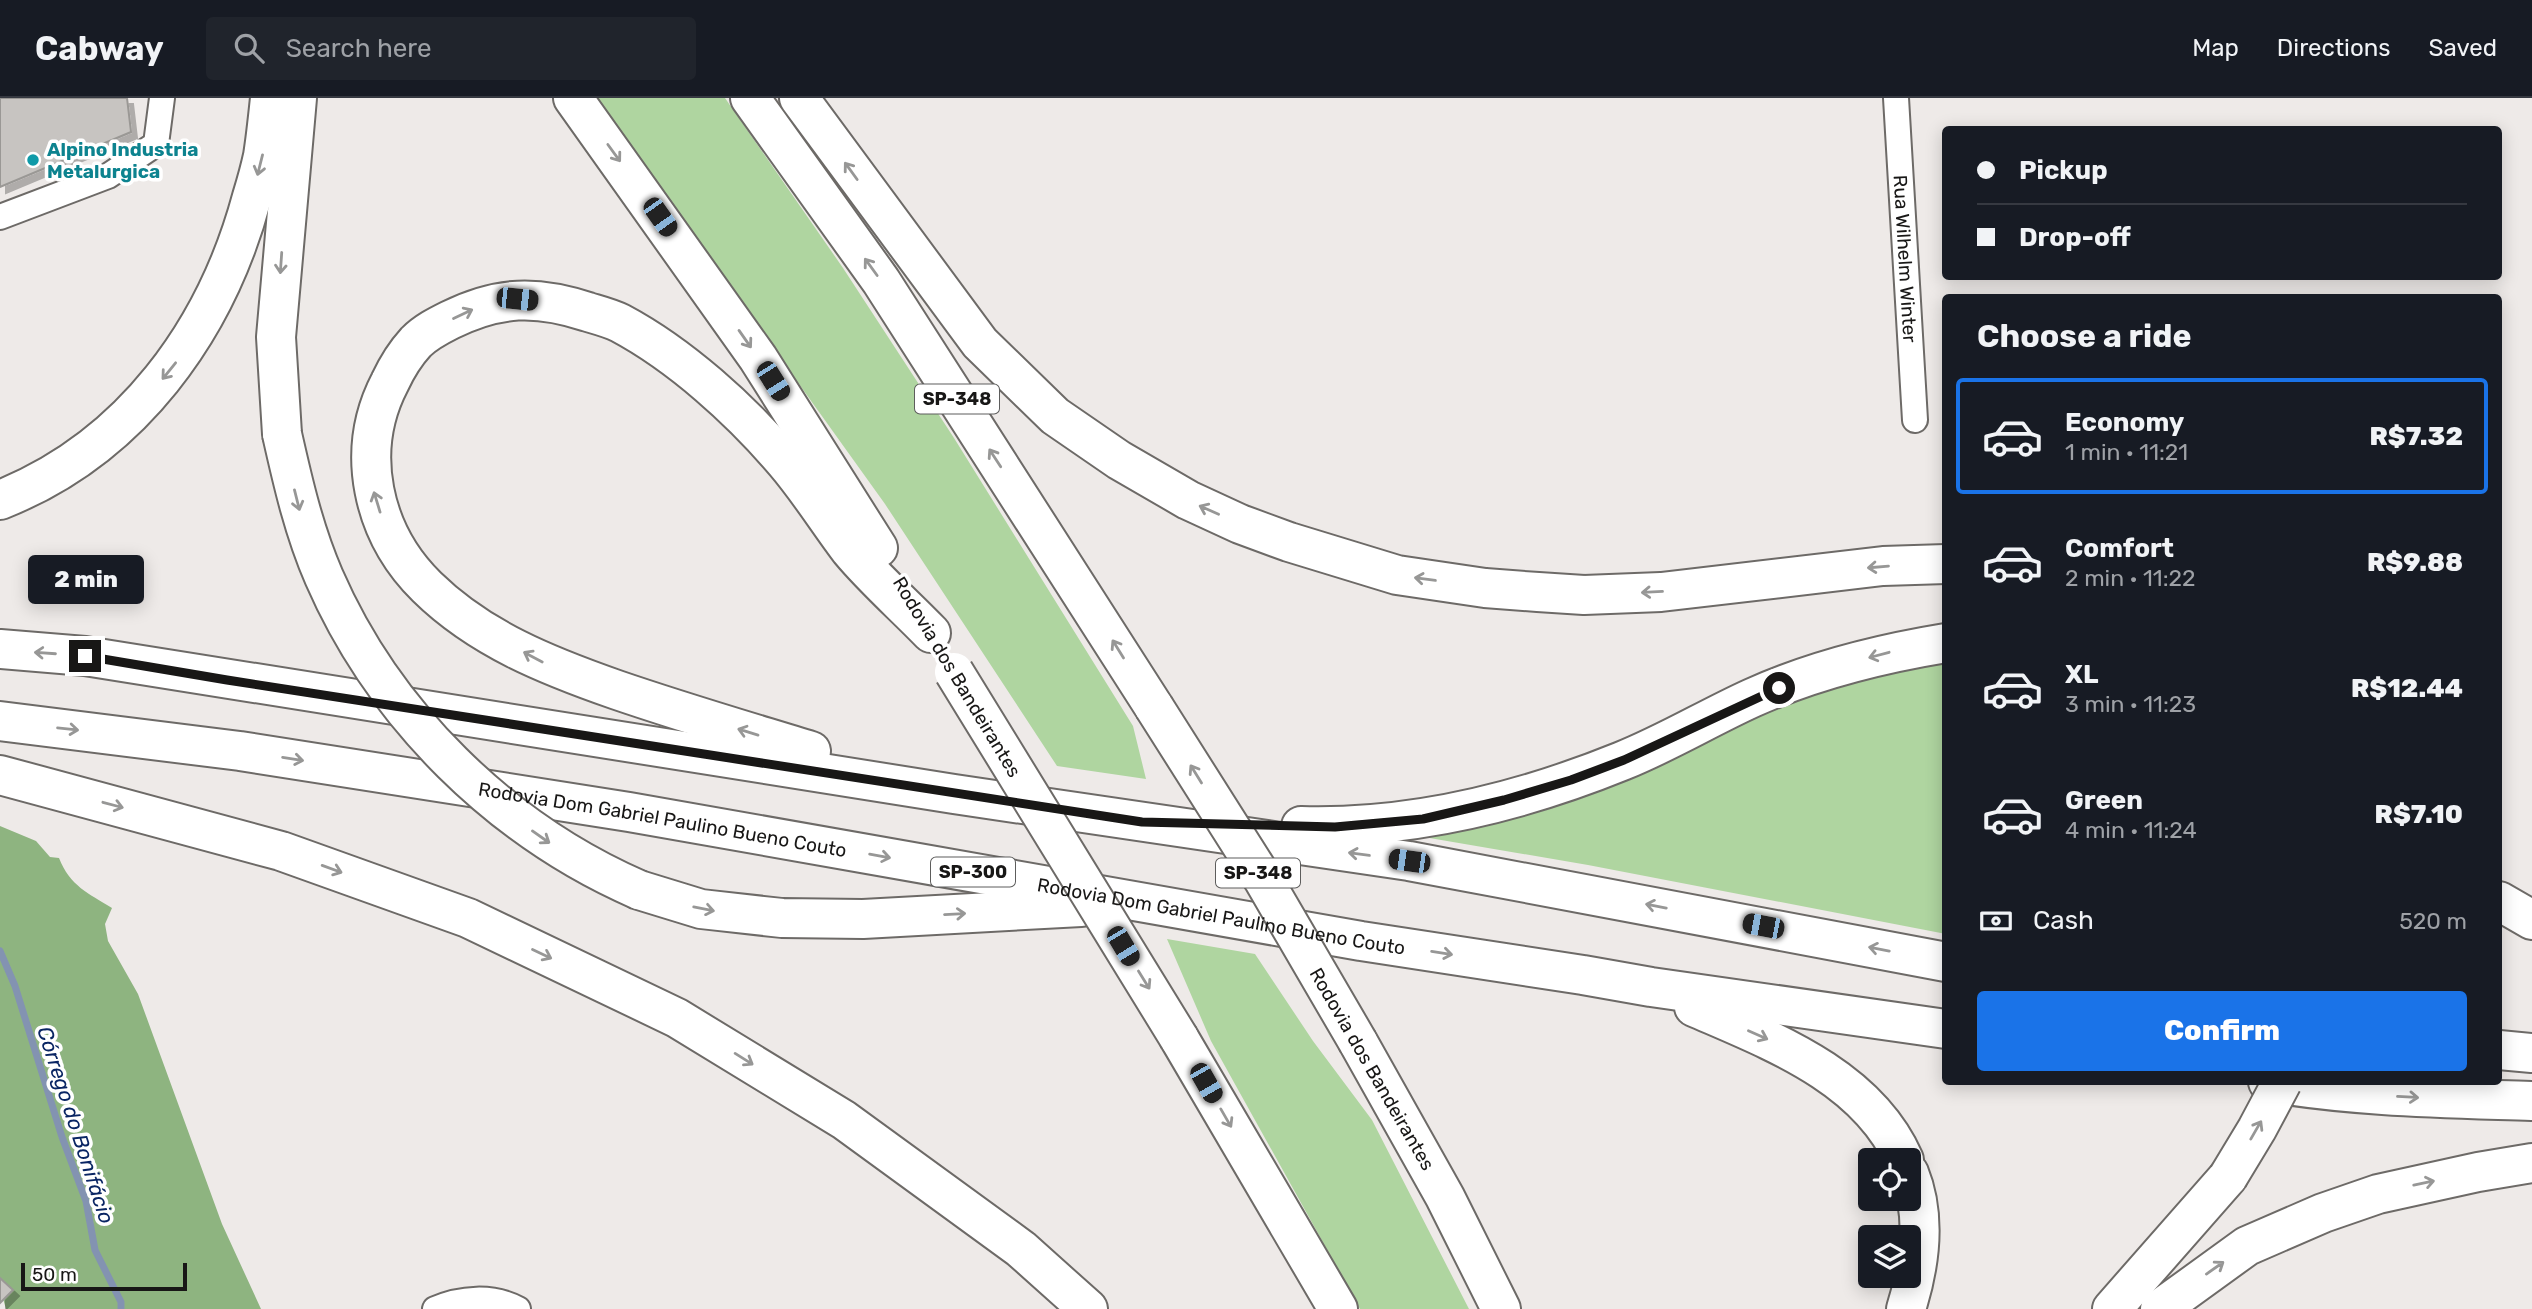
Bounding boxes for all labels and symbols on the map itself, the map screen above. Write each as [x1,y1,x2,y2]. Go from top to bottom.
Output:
place label: Alpino Industria Metalurgica [47,138,198,183]
one-way arrow [606,143,621,162]
marker: Alpino Industria Metalurgica [25,152,41,168]
one-way arrow [253,154,266,176]
one-way arrow [844,162,859,180]
street label: Rua Wilhelm Winter [1889,174,1922,344]
car [640,194,681,240]
one-way arrow [274,252,287,274]
one-way arrow [864,258,878,277]
car [496,286,539,312]
one-way arrow [452,307,473,320]
one-way arrow [738,329,752,348]
car [753,358,794,404]
one-way arrow [161,362,176,380]
road number: SP-348 [915,384,999,414]
one-way arrow [988,448,1002,468]
one-way arrow [291,489,304,511]
one-way arrow [370,492,382,514]
one-way arrow [1199,503,1220,516]
callout: 2 min [27,554,143,603]
one-way arrow [1867,561,1890,574]
street label: Rodovia dos Bandeirantes [888,573,1026,781]
one-way arrow [1414,573,1437,586]
one-way arrow [1641,586,1664,599]
route end [69,640,101,672]
one-way arrow [1110,640,1124,660]
one-way arrow [34,646,56,659]
one-way arrow [1868,649,1891,662]
one-way arrow [523,650,544,664]
route start [1763,672,1795,704]
one-way arrow [56,723,79,736]
one-way arrow [737,724,759,737]
one-way arrow [281,753,304,766]
one-way arrow [1189,764,1203,784]
street label: Rodovia Dom Gabriel Paulino Bueno Couto [477,777,849,862]
one-way arrow [102,799,124,812]
one-way arrow [531,830,550,844]
one-way arrow [1348,847,1371,860]
car [1387,848,1432,874]
one-way arrow [868,850,891,863]
road number: SP-300 [931,858,1015,886]
road number: SP-348 [1216,858,1300,888]
one-way arrow [320,864,342,876]
street label: Rodovia Dom Gabriel Paulino Bueno Couto [1036,873,1407,959]
one-way arrow [1645,899,1667,912]
one-way arrow [692,902,715,916]
one-way arrow [944,907,967,920]
car [1741,912,1786,940]
car [1104,923,1143,969]
one-way arrow [1868,941,1891,955]
one-way arrow [531,947,552,961]
one-way arrow [1431,947,1453,960]
street label: Rodovia dos Bandeirantes [1305,964,1439,1174]
one-way arrow [1137,970,1151,990]
water label: Córrego do Bonifácio [32,1023,120,1227]
one-way arrow [1747,1029,1768,1042]
one-way arrow [733,1052,753,1066]
car [1187,1060,1226,1106]
one-way arrow [2397,1090,2420,1103]
one-way arrow [1220,1107,1233,1128]
one-way arrow [2250,1121,2264,1141]
one-way arrow [2412,1176,2435,1190]
scale bar [21,1260,187,1292]
one-way arrow [2205,1261,2224,1275]

